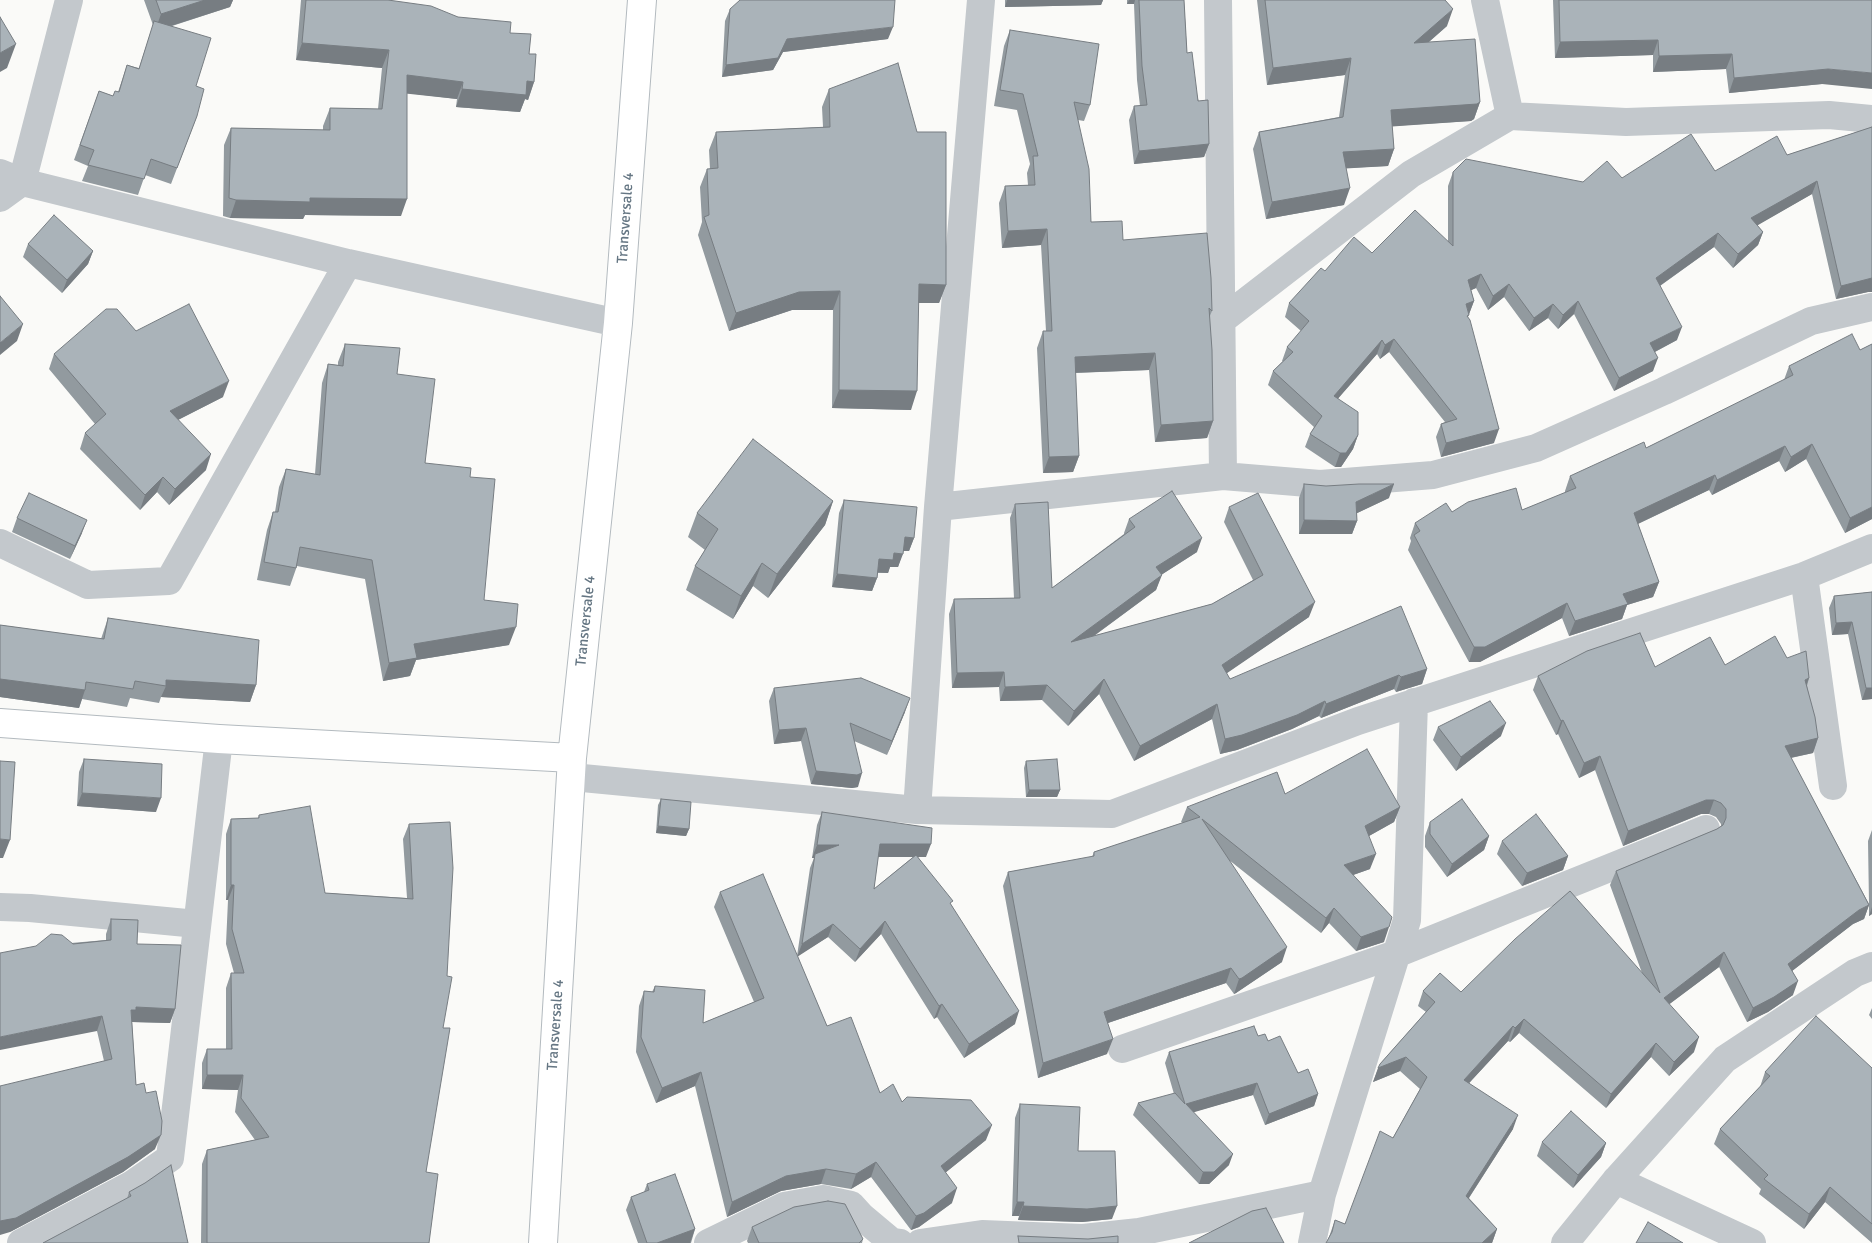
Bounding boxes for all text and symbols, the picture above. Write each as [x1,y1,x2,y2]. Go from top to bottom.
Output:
street label: Transversale 4 [614,172,638,264]
street label: Transversale 4 [572,575,600,667]
street label: Transversale 4 [544,979,568,1071]

